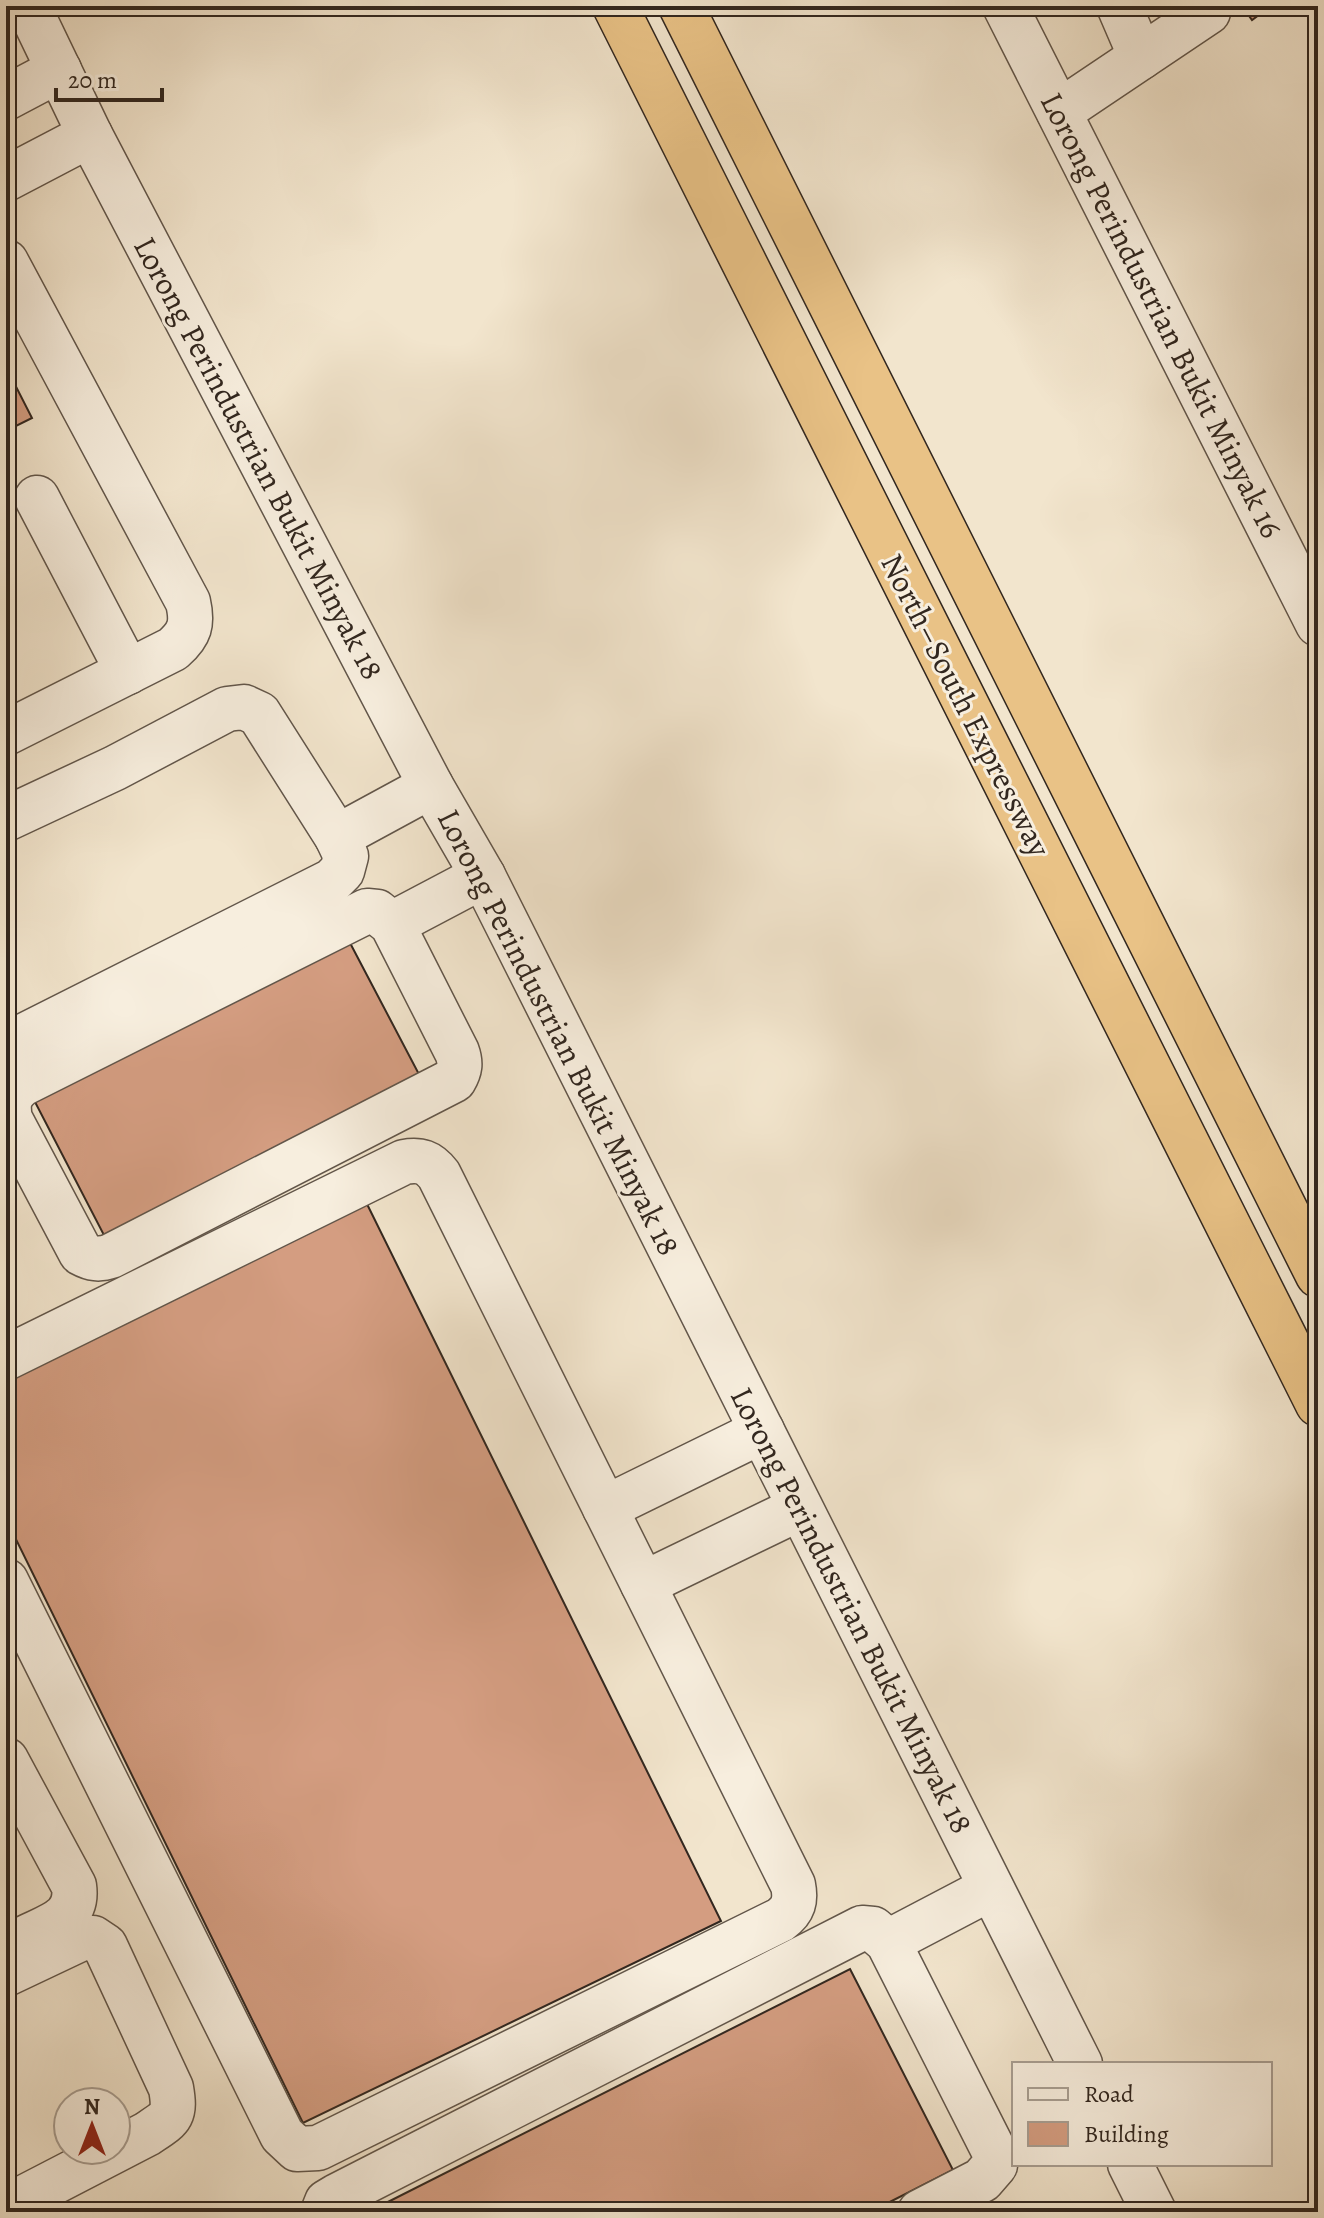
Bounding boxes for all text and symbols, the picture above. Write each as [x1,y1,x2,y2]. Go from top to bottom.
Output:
scale bar [56,52,162,102]
text: 20 m [68,64,117,96]
street label: Lorong Perindustrian Bukit Minyak 16 [1030,85,1294,545]
street label: Lorong Perindustrian Bukit Minyak 18 [123,229,395,687]
street label: North–South Expressway [870,546,1062,865]
street label: Lorong Perindustrian Bukit Minyak 18 [427,801,691,1263]
street label: Lorong Perindustrian Bukit Minyak 18 [720,1379,984,1841]
legend [1012,2062,1272,2166]
text: Road [1084,2078,1134,2110]
north arrow [52,2086,132,2166]
text: N [84,2092,100,2122]
text: Building [1084,2118,1169,2150]

